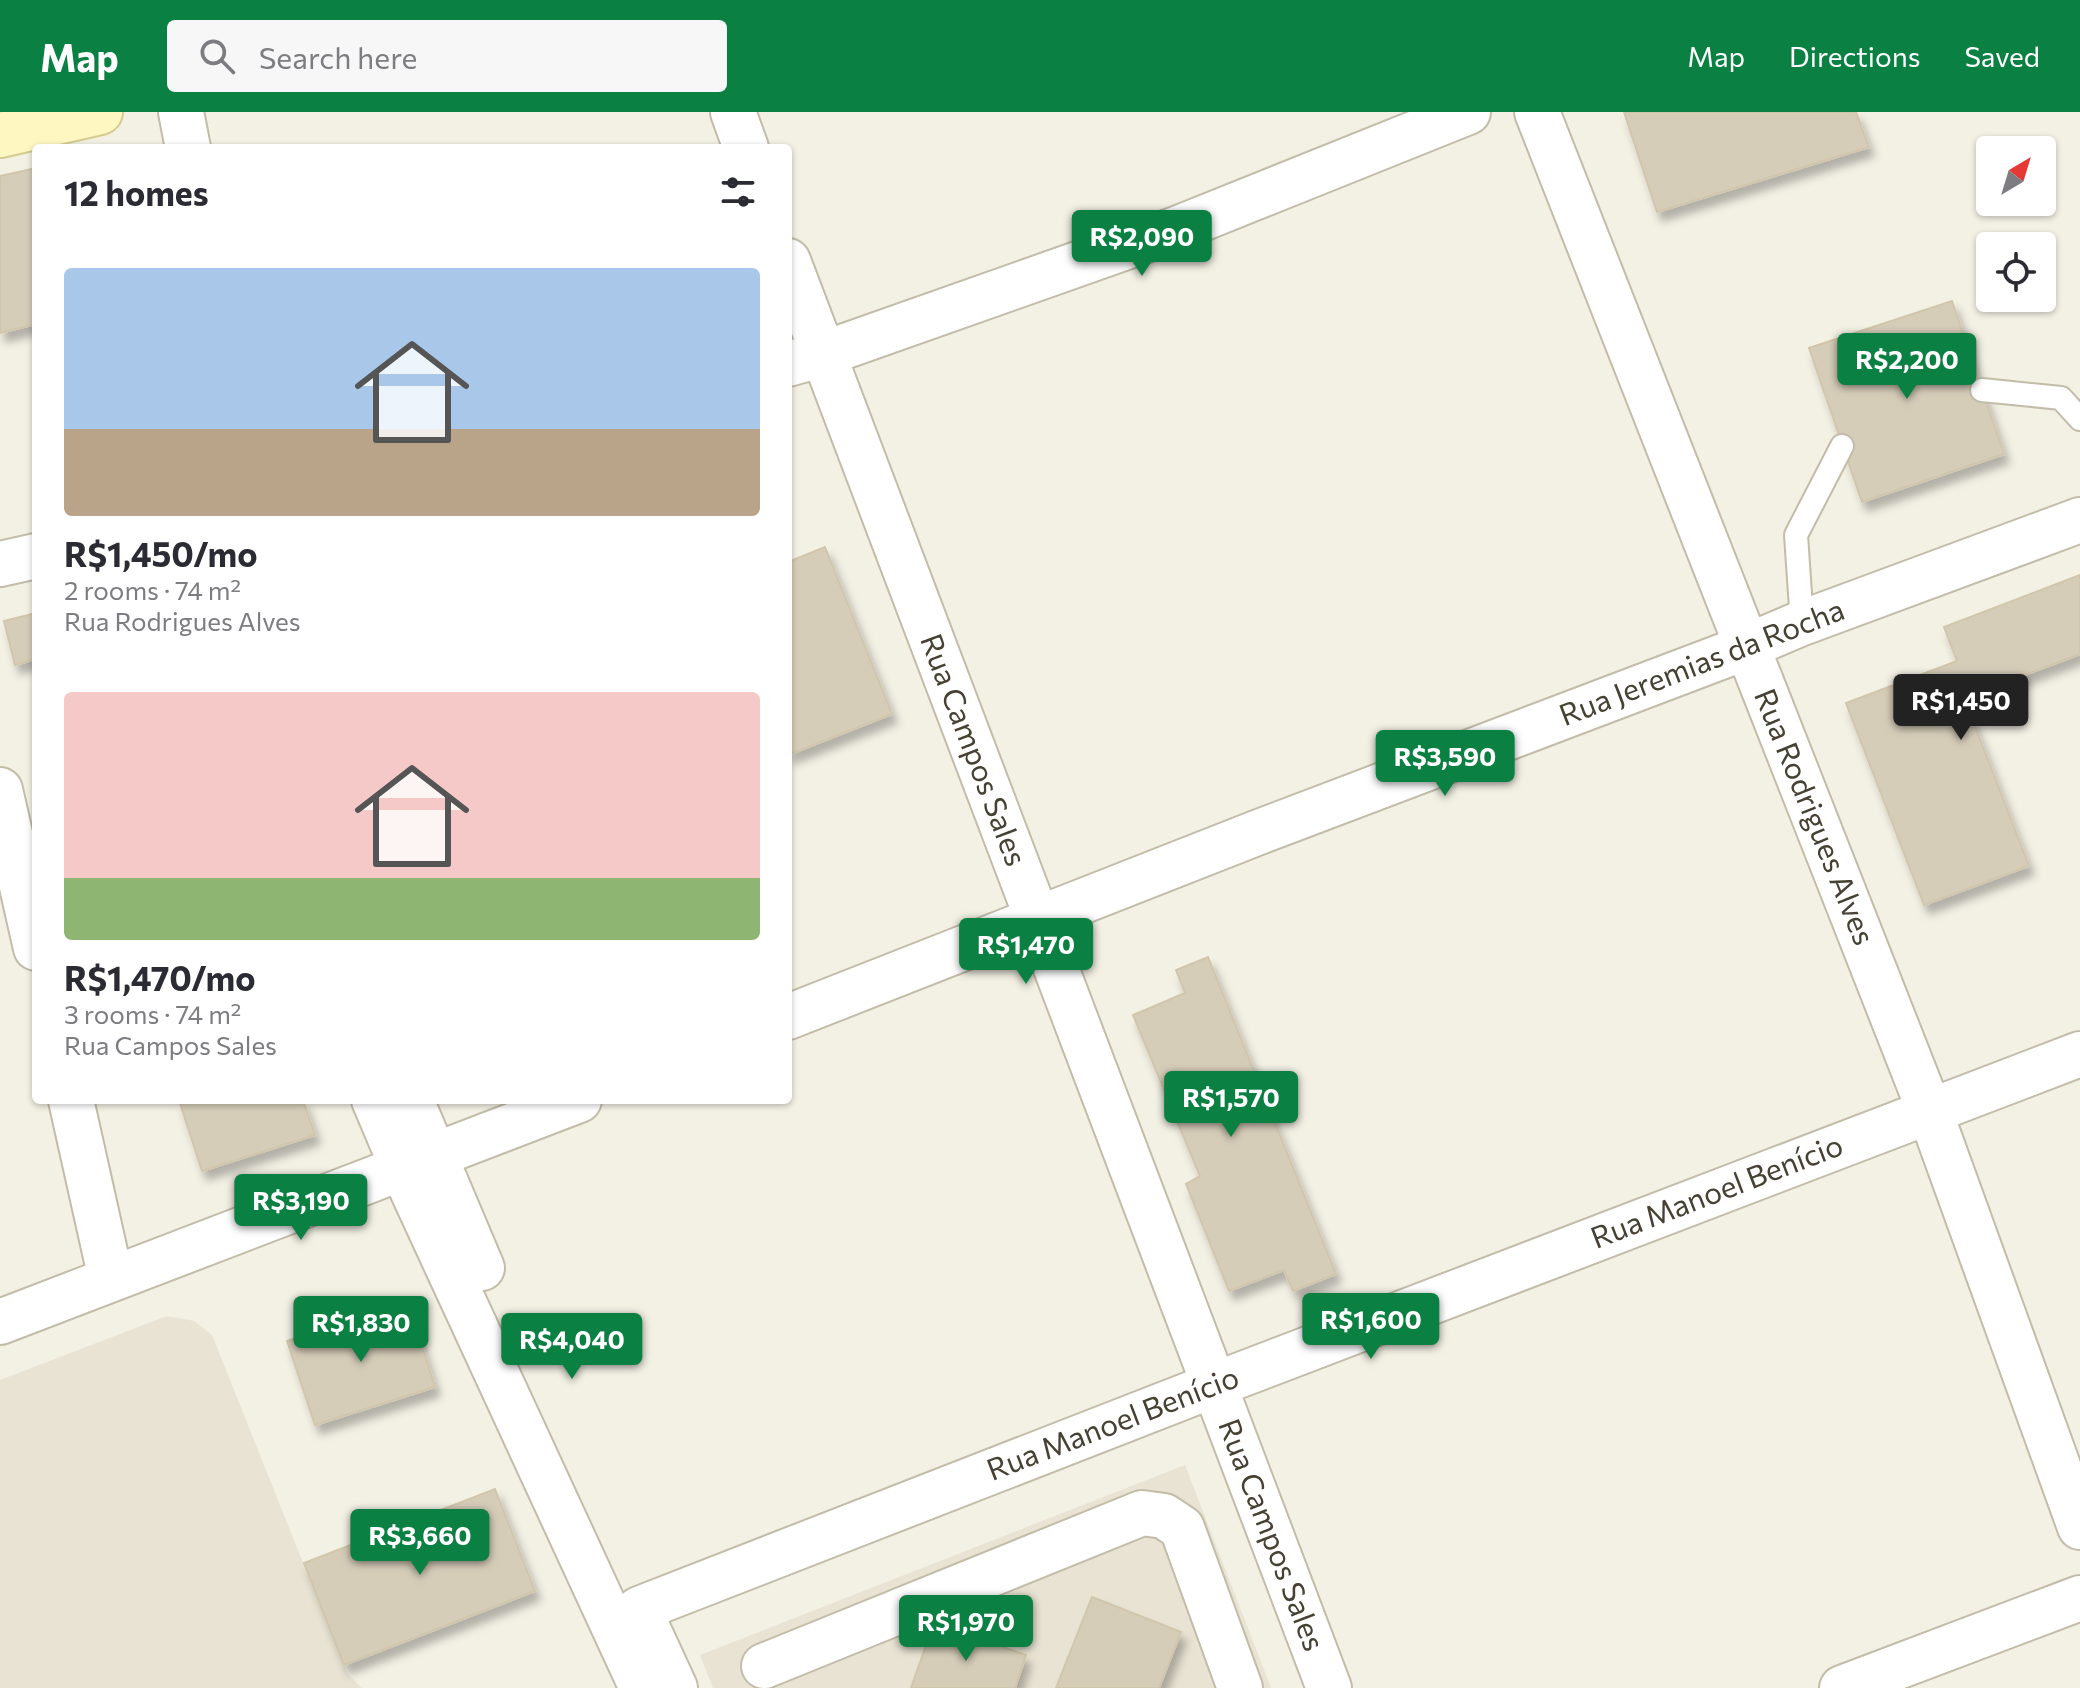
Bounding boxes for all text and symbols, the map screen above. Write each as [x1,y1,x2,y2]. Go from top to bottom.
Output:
search box [167,20,727,92]
text: Map [40,33,119,80]
icon: search [195,34,239,78]
text: Search here [259,38,417,75]
text: Map [1687,39,1745,73]
text: Directions [1789,39,1920,73]
text: Saved [1964,39,2040,73]
north arrow [1976,136,2056,216]
map controls [1976,136,2056,312]
icon: filters [716,170,760,214]
text: 12 homes [64,171,209,213]
pin: R$2,090 [1068,210,1216,278]
text: R$2,090 [1090,220,1194,251]
button: locate [1976,232,2056,312]
icon: home [340,320,484,464]
pin: R$2,200 [1833,333,1981,401]
text: R$2,200 [1855,343,1959,374]
text: R$1,450/mo [64,532,258,574]
text: 2 rooms · 74 m² [64,574,241,605]
street label: Rua Jeremias da Rocha [1553,589,1849,732]
text: Rua Rodrigues Alves [64,605,301,636]
street label: Rua Campos Sales [914,628,1037,870]
pin: R$1,450 [1887,674,2035,742]
street label: Rua Rodrigues Alves [1748,683,1885,950]
text: R$1,450 [1911,684,2011,715]
pin: R$3,590 [1371,730,1519,798]
text: R$3,590 [1394,740,1496,771]
icon: home [340,744,484,888]
pin: R$1,470 [952,918,1100,986]
text: R$1,470 [977,928,1075,959]
text: R$1,470/mo [64,956,256,998]
text: 3 rooms · 74 m² [64,998,241,1029]
text: Rua Campos Sales [64,1029,277,1060]
pin: R$1,570 [1157,1071,1305,1139]
text: R$1,570 [1182,1081,1280,1112]
street label: Rua Manoel Benício [1585,1125,1847,1255]
pin: R$3,190 [227,1174,375,1242]
text: R$3,190 [252,1184,350,1215]
pin: R$1,600 [1297,1293,1445,1361]
pin: R$1,830 [287,1296,435,1364]
text: R$1,600 [1320,1303,1422,1334]
text: R$1,830 [311,1306,411,1337]
pin: R$4,040 [498,1313,646,1381]
text: R$4,040 [519,1323,625,1354]
street label: Rua Manoel Benício [981,1357,1243,1487]
street label: Rua Campos Sales [1212,1413,1335,1655]
pin: R$3,660 [346,1509,494,1577]
text: R$3,660 [368,1519,472,1550]
pin: R$1,970 [892,1595,1040,1663]
text: R$1,970 [917,1605,1015,1636]

